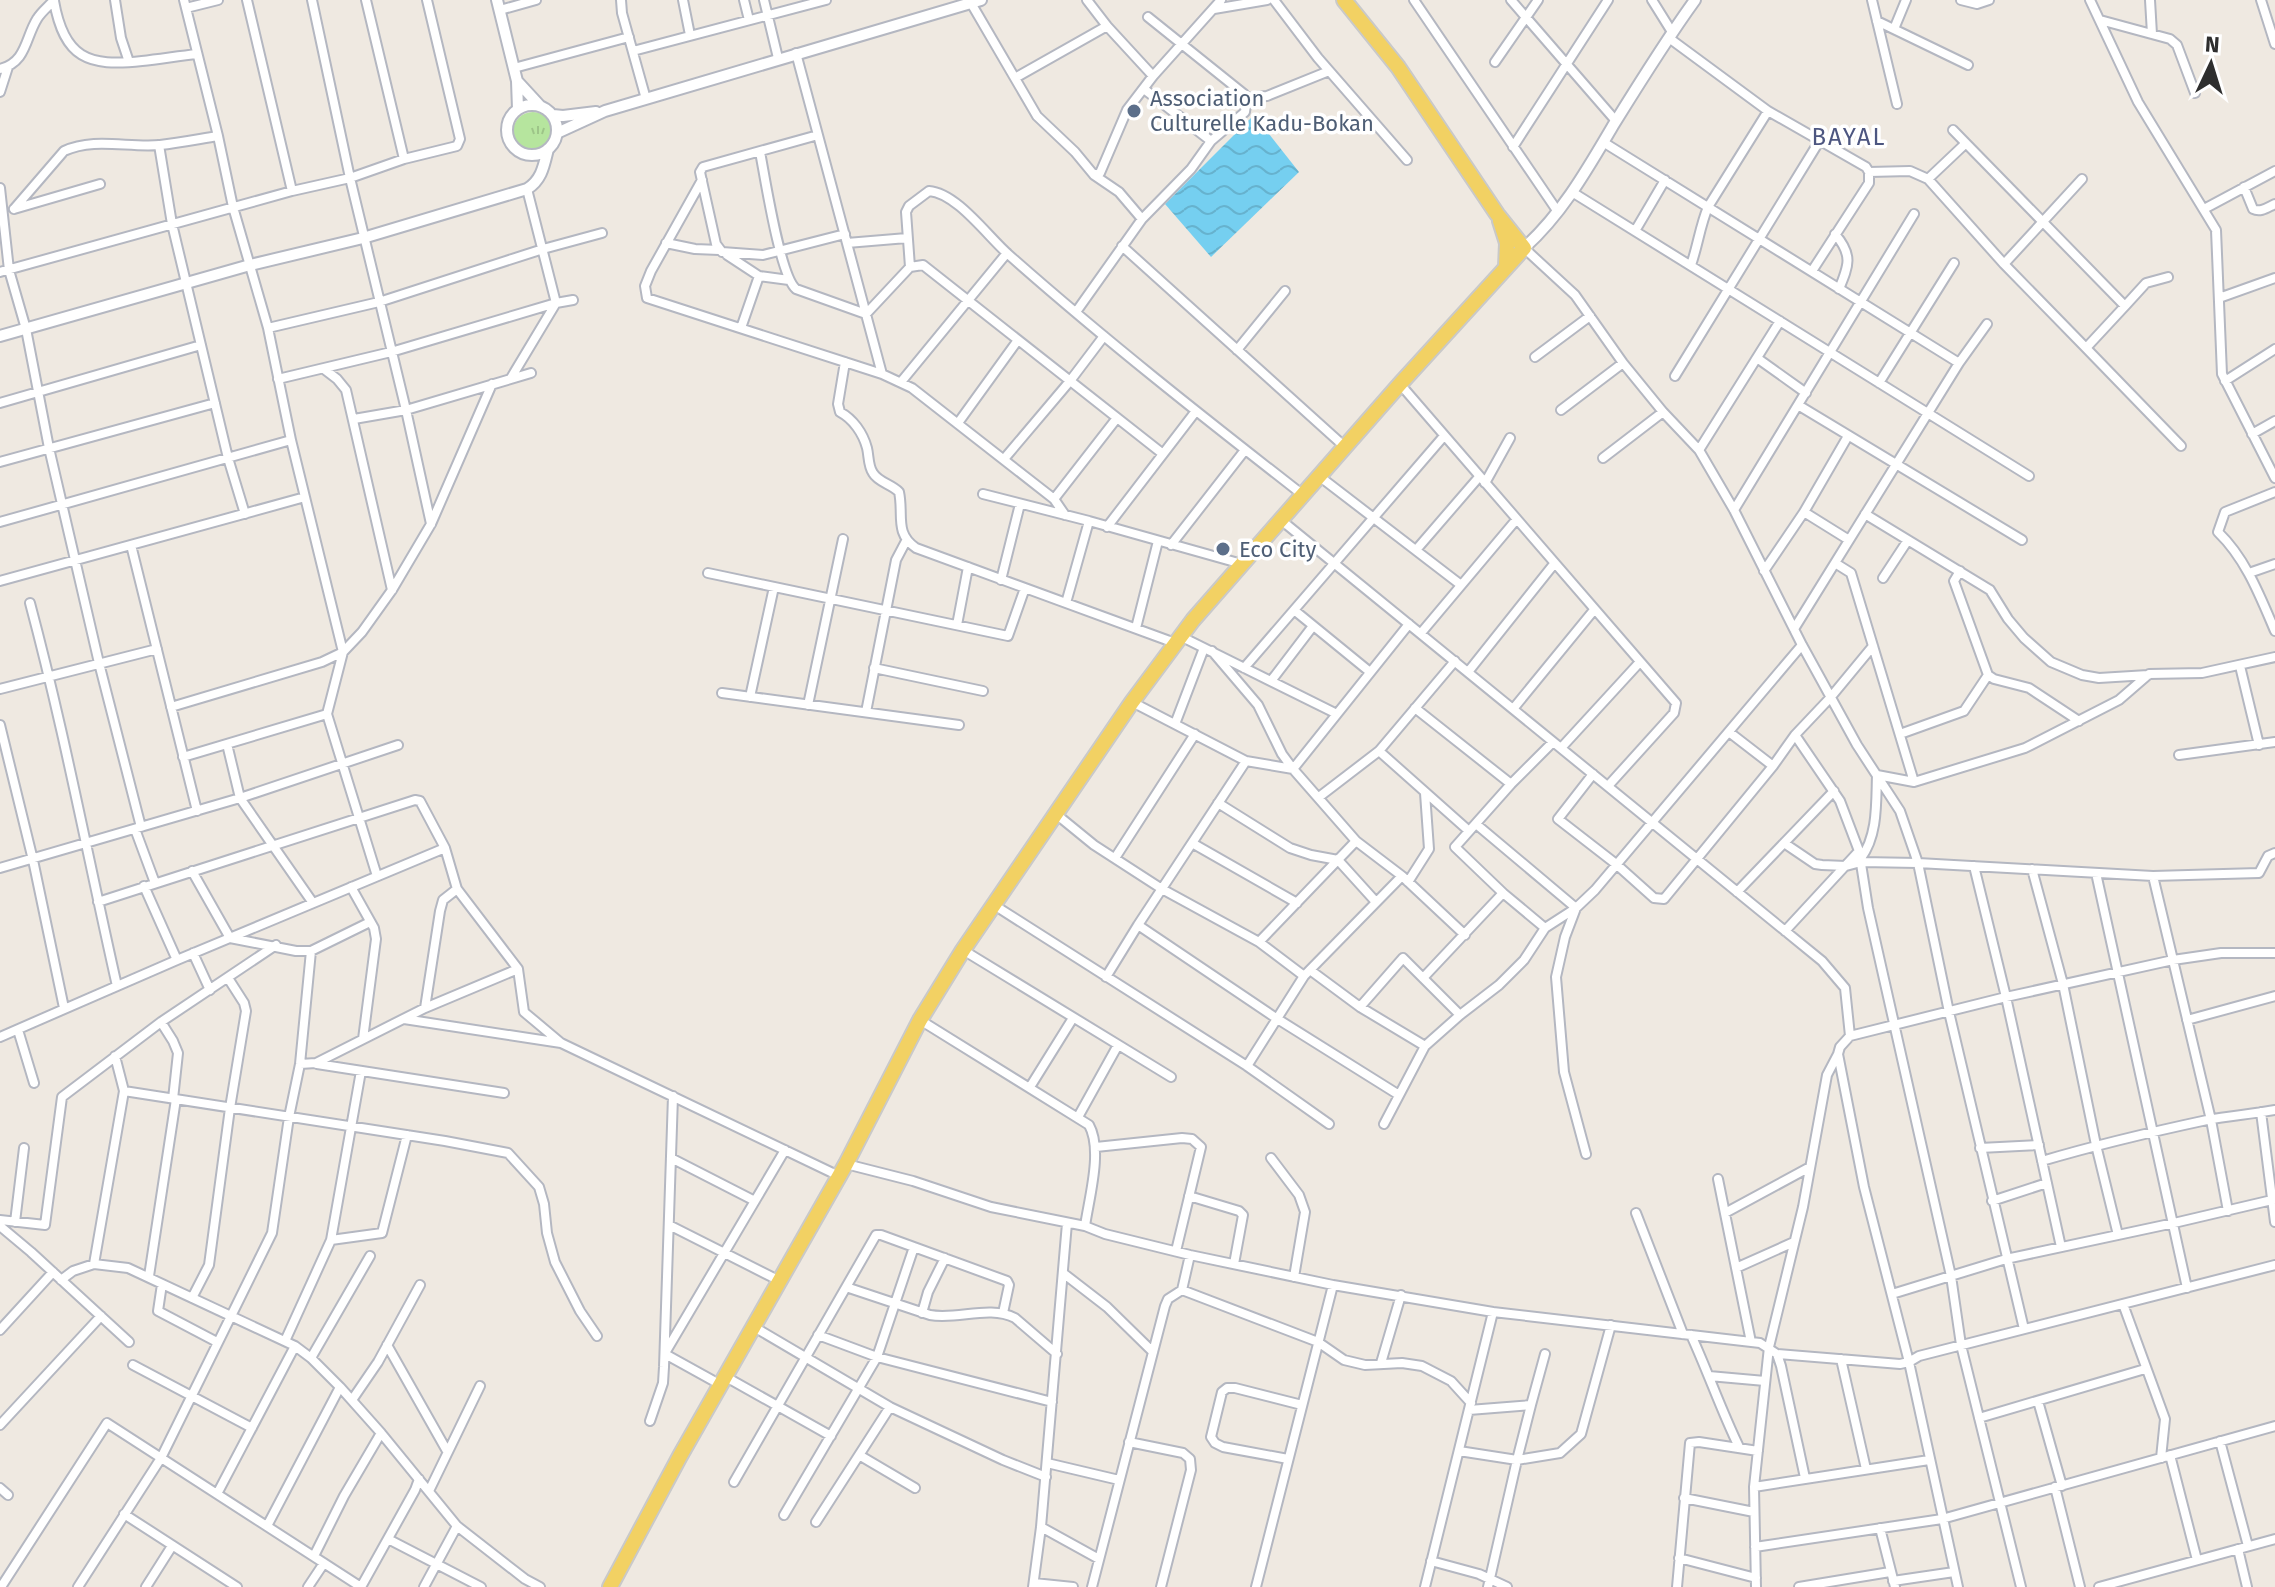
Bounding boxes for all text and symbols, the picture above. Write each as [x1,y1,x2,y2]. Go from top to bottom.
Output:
north arrow [2171,24,2251,104]
text: N [2204,31,2221,59]
place label: Association Culturelle Kadu-Bokan [1150,85,1374,137]
marker: Association Culturelle Kadu-Bokan [1125,102,1143,120]
district label: BAYAL [1812,123,1886,151]
place label: Eco City [1239,536,1316,563]
marker: Eco City [1214,540,1232,558]

